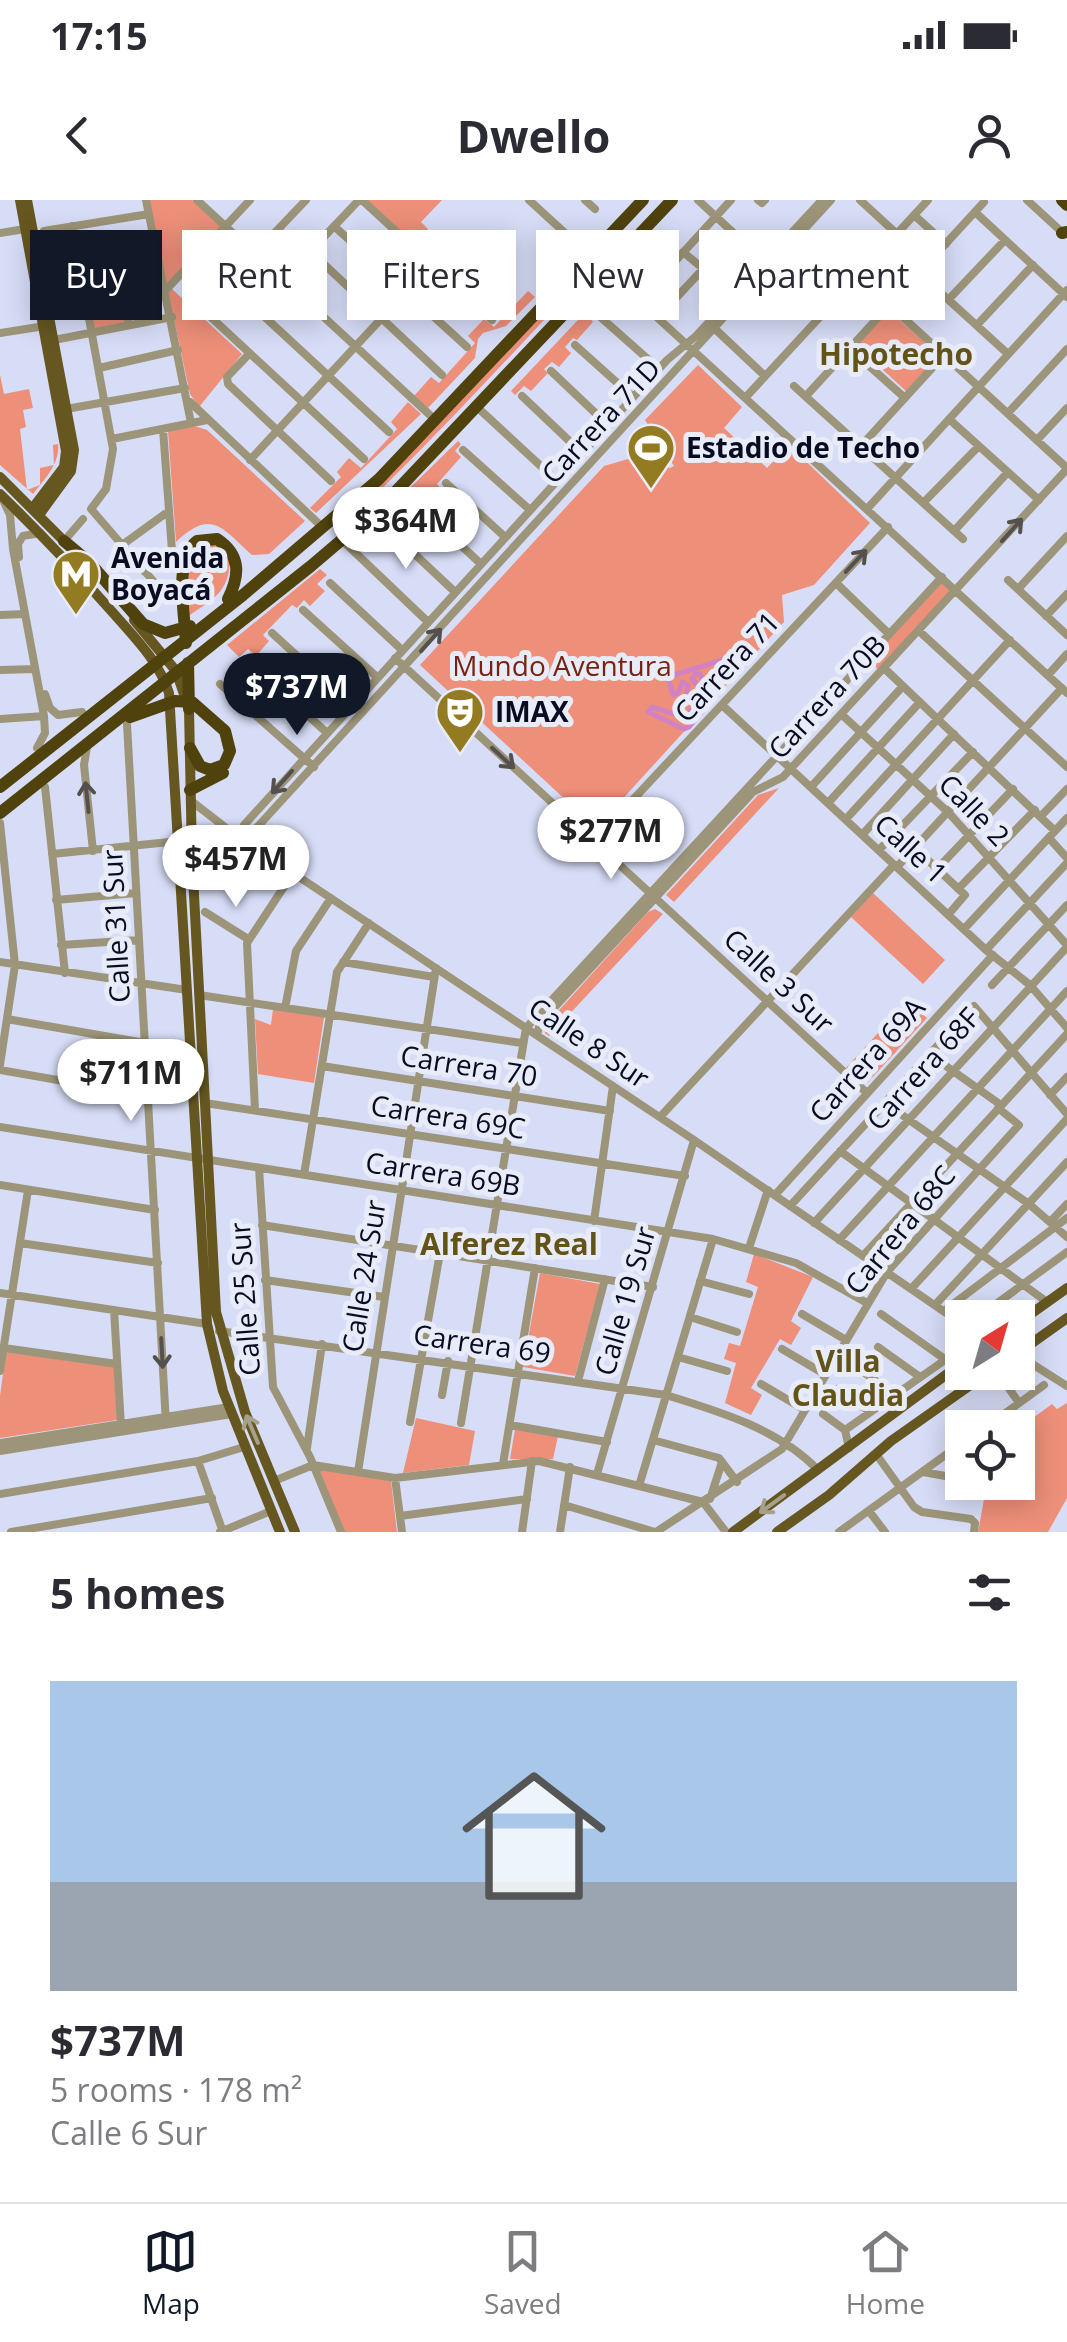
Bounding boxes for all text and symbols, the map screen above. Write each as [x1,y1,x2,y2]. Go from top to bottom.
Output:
text: 17:15 [50,9,148,61]
text: Dwello [457,105,610,166]
icon: back [50,108,105,163]
icon: person [962,108,1017,163]
chip: Buy [30,230,162,320]
chip: Rent [182,230,327,320]
chip: Filters [347,230,516,320]
chip: New [536,230,679,320]
chip: Apartment [699,230,945,320]
district label: Hipotecho [819,333,973,374]
street label: Carrera 71D [532,349,668,491]
sports icon: Estadio de Techo [625,422,677,490]
place label: Estadio de Techo [686,428,920,466]
pin: $364M [336,487,476,572]
text: $364M [354,498,458,541]
one-way arrow [1000,518,1023,543]
place label: Avenida Boyacá [111,538,224,608]
metro station icon: Avenida Boyacá [50,548,102,616]
one-way arrow [844,550,868,574]
street label: Carrera 71 [665,603,787,730]
street label: Carrera 70B [759,626,893,766]
one-way arrow [419,628,442,653]
park label: Mundo Aventura [452,646,672,684]
pin: $737M [227,653,367,738]
text: $737M [245,664,349,707]
theatre icon: IMAX [434,686,486,754]
place label: IMAX [495,692,569,730]
one-way arrow [490,746,515,769]
street label: Calle 2 [931,765,1018,854]
one-way arrow [271,769,294,794]
one-way arrow [78,782,97,814]
pin: $277M [541,797,681,882]
street label: Calle 1 [867,805,956,892]
text: $277M [559,808,663,851]
pin: $457M [166,825,306,910]
text: $457M [184,836,288,879]
street label: Calle 31 Sur [92,848,138,1004]
street label: Calle 3 Sur [716,919,843,1041]
street label: Calle 8 Sur [522,988,658,1097]
street label: Carrera 69A [800,989,933,1130]
street label: Carrera 68F [857,999,987,1138]
street label: Carrera 70 [398,1035,540,1095]
pin: $711M [61,1039,201,1124]
text: $711M [79,1050,183,1093]
street label: Carrera 69C [368,1085,528,1147]
street label: Carrera 69B [363,1142,523,1204]
street label: Carrera 68C [835,1157,963,1302]
street label: Calle 24 Sur [332,1196,394,1355]
street label: Calle 25 Sur [220,1221,268,1377]
street label: Calle 19 Sur [585,1221,664,1380]
district label: Alferez Real [420,1223,598,1264]
north arrow [945,1300,1035,1390]
map controls [945,1300,1035,1500]
street label: Carrera 69 [411,1315,553,1371]
one-way arrow [153,1337,172,1369]
district label: Villa Claudia [792,1340,904,1415]
button: locate [945,1410,1035,1500]
one-way arrow [242,1414,260,1445]
one-way arrow [759,1494,786,1515]
text: 5 homes [50,1564,225,1621]
icon: filters [962,1565,1017,1620]
icon: home [444,1746,624,1926]
text: $737M [50,2011,186,2068]
text: 5 rooms · 178 m² [50,2068,302,2111]
text: Calle 6 Sur [50,2111,207,2154]
tab: Map [142,2224,200,2322]
tab: Saved [484,2224,562,2322]
tab: Home [846,2224,925,2322]

